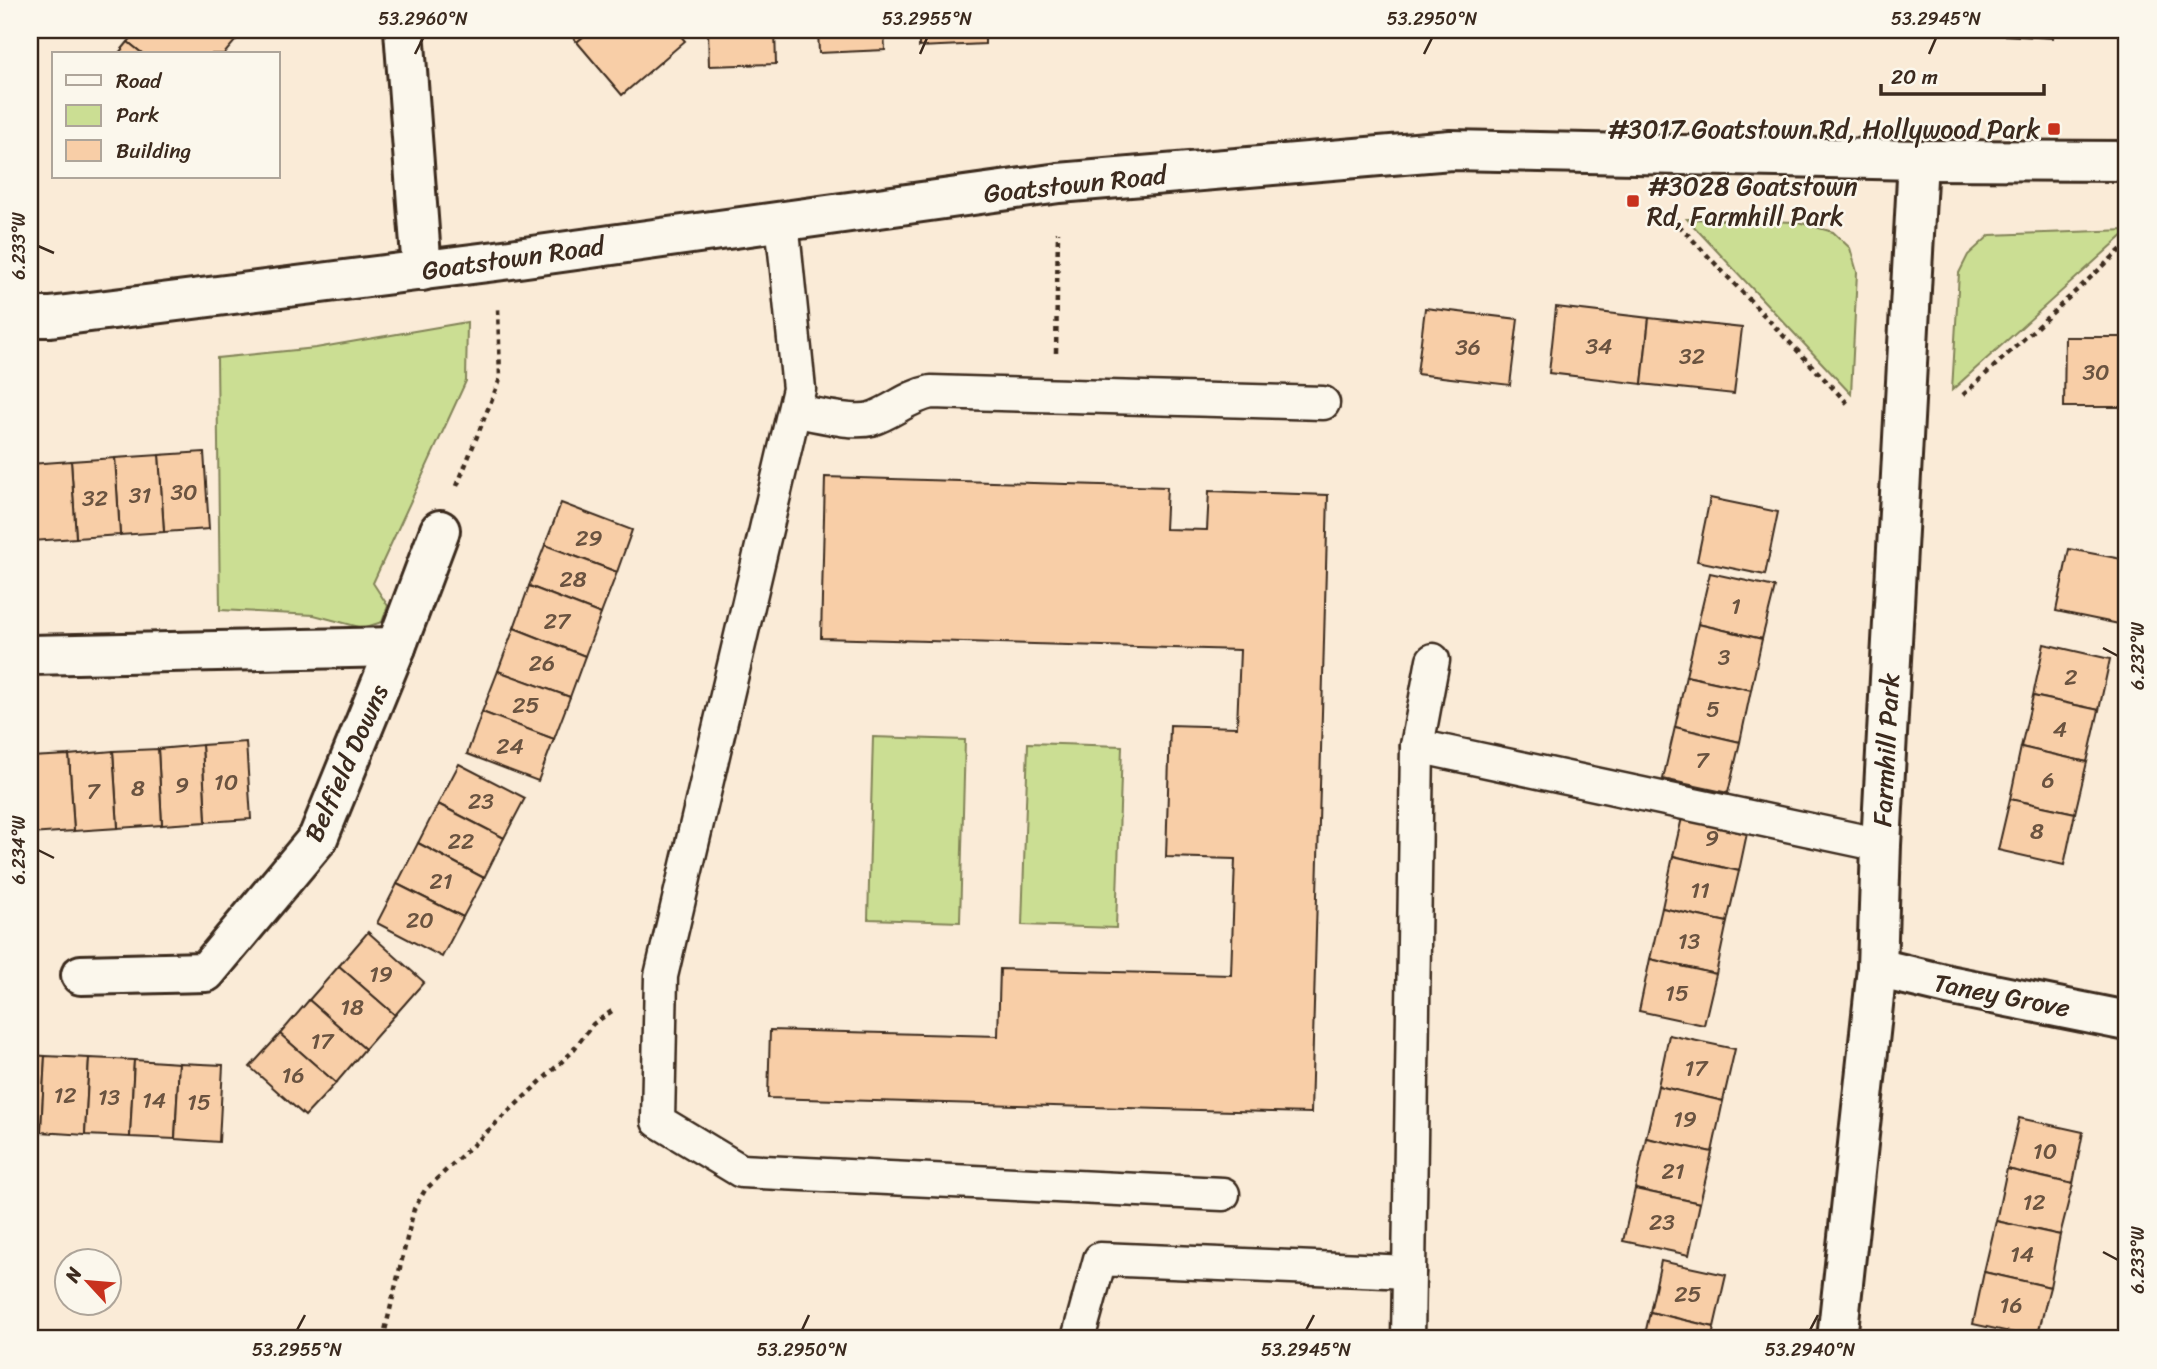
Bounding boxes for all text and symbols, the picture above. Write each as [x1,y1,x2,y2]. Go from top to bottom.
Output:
text: 53.2960°N [378,3,468,35]
text: 53.2955°N [882,3,972,35]
text: 53.2950°N [1387,3,1478,35]
text: 53.2945°N [1891,3,1982,35]
legend [52,52,280,178]
scale bar [1881,52,2043,96]
text: 20 m [1891,58,1938,96]
text: Road [116,62,163,100]
text: Park [116,96,159,134]
place label: #3017 Goatstown Rd, Hollywood Park [1607,106,2040,152]
marker: #3017 Goatstown Rd, Hollywood Park [2046,121,2062,137]
text: Building [116,132,192,170]
street label: Goatstown Road [981,151,1171,216]
place label: #3028 Goatstown Rd, Farmhill Park [1647,163,1857,239]
marker: #3028 Goatstown Rd, Farmhill Park [1625,193,1641,209]
text: 6.233°W [3,211,35,280]
street label: Goatstown Road [419,222,609,294]
house number: 34 [1585,326,1613,367]
house number: 36 [1455,327,1481,368]
house number: 32 [1679,336,1705,377]
house number: 30 [2082,352,2110,393]
house number: 30 [170,472,198,513]
house number: 31 [129,475,151,516]
house number: 32 [82,478,108,519]
house number: 29 [575,518,603,559]
house number: 28 [559,559,587,600]
house number: 1 [1731,586,1741,627]
house number: 27 [544,601,572,642]
text: 6.232°W [2122,621,2154,690]
house number: 3 [1718,637,1731,678]
house number: 26 [529,643,555,684]
house number: 2 [2064,657,2078,698]
street label: Farmhill Park [1859,672,1913,828]
street label: Belfield Downs [291,676,401,849]
house number: 25 [512,685,540,726]
house number: 5 [1706,689,1720,730]
house number: 4 [2053,709,2067,750]
house number: 24 [496,726,524,767]
house number: 7 [1695,740,1710,781]
house number: 6 [2041,760,2055,801]
house number: 10 [214,762,238,803]
house number: 9 [175,765,189,806]
house number: 8 [131,768,145,809]
house number: 7 [86,771,101,812]
house number: 23 [468,781,494,822]
house number: 8 [2030,811,2044,852]
text: 6.234°W [3,815,35,884]
house number: 9 [1705,818,1719,859]
house number: 22 [448,821,474,862]
house number: 21 [429,861,453,902]
house number: 11 [1690,870,1710,911]
house number: 20 [406,900,434,941]
house number: 13 [1678,921,1701,962]
house number: 19 [369,954,393,995]
street label: Taney Grove [1930,959,2074,1031]
house number: 15 [1665,973,1689,1014]
house number: 18 [340,987,364,1028]
house number: 17 [311,1021,335,1062]
house number: 17 [1685,1048,1709,1089]
house number: 16 [282,1055,304,1096]
house number: 12 [53,1075,77,1116]
house number: 13 [98,1077,121,1118]
house number: 14 [142,1080,166,1121]
house number: 15 [187,1082,211,1123]
house number: 19 [1673,1099,1697,1140]
house number: 10 [2033,1131,2057,1172]
house number: 21 [1661,1151,1685,1192]
house number: 12 [2022,1182,2046,1223]
house number: 23 [1649,1202,1675,1243]
text: 6.233°W [2122,1225,2154,1294]
house number: 14 [2010,1234,2034,1275]
north arrow [52,1246,122,1316]
text: N [55,1261,91,1289]
house number: 25 [1674,1274,1702,1315]
house number: 16 [2000,1285,2022,1326]
text: 53.2955°N [252,1334,342,1366]
text: 53.2950°N [757,1334,848,1366]
text: 53.2945°N [1261,1334,1352,1366]
text: 53.2940°N [1765,1334,1856,1366]

